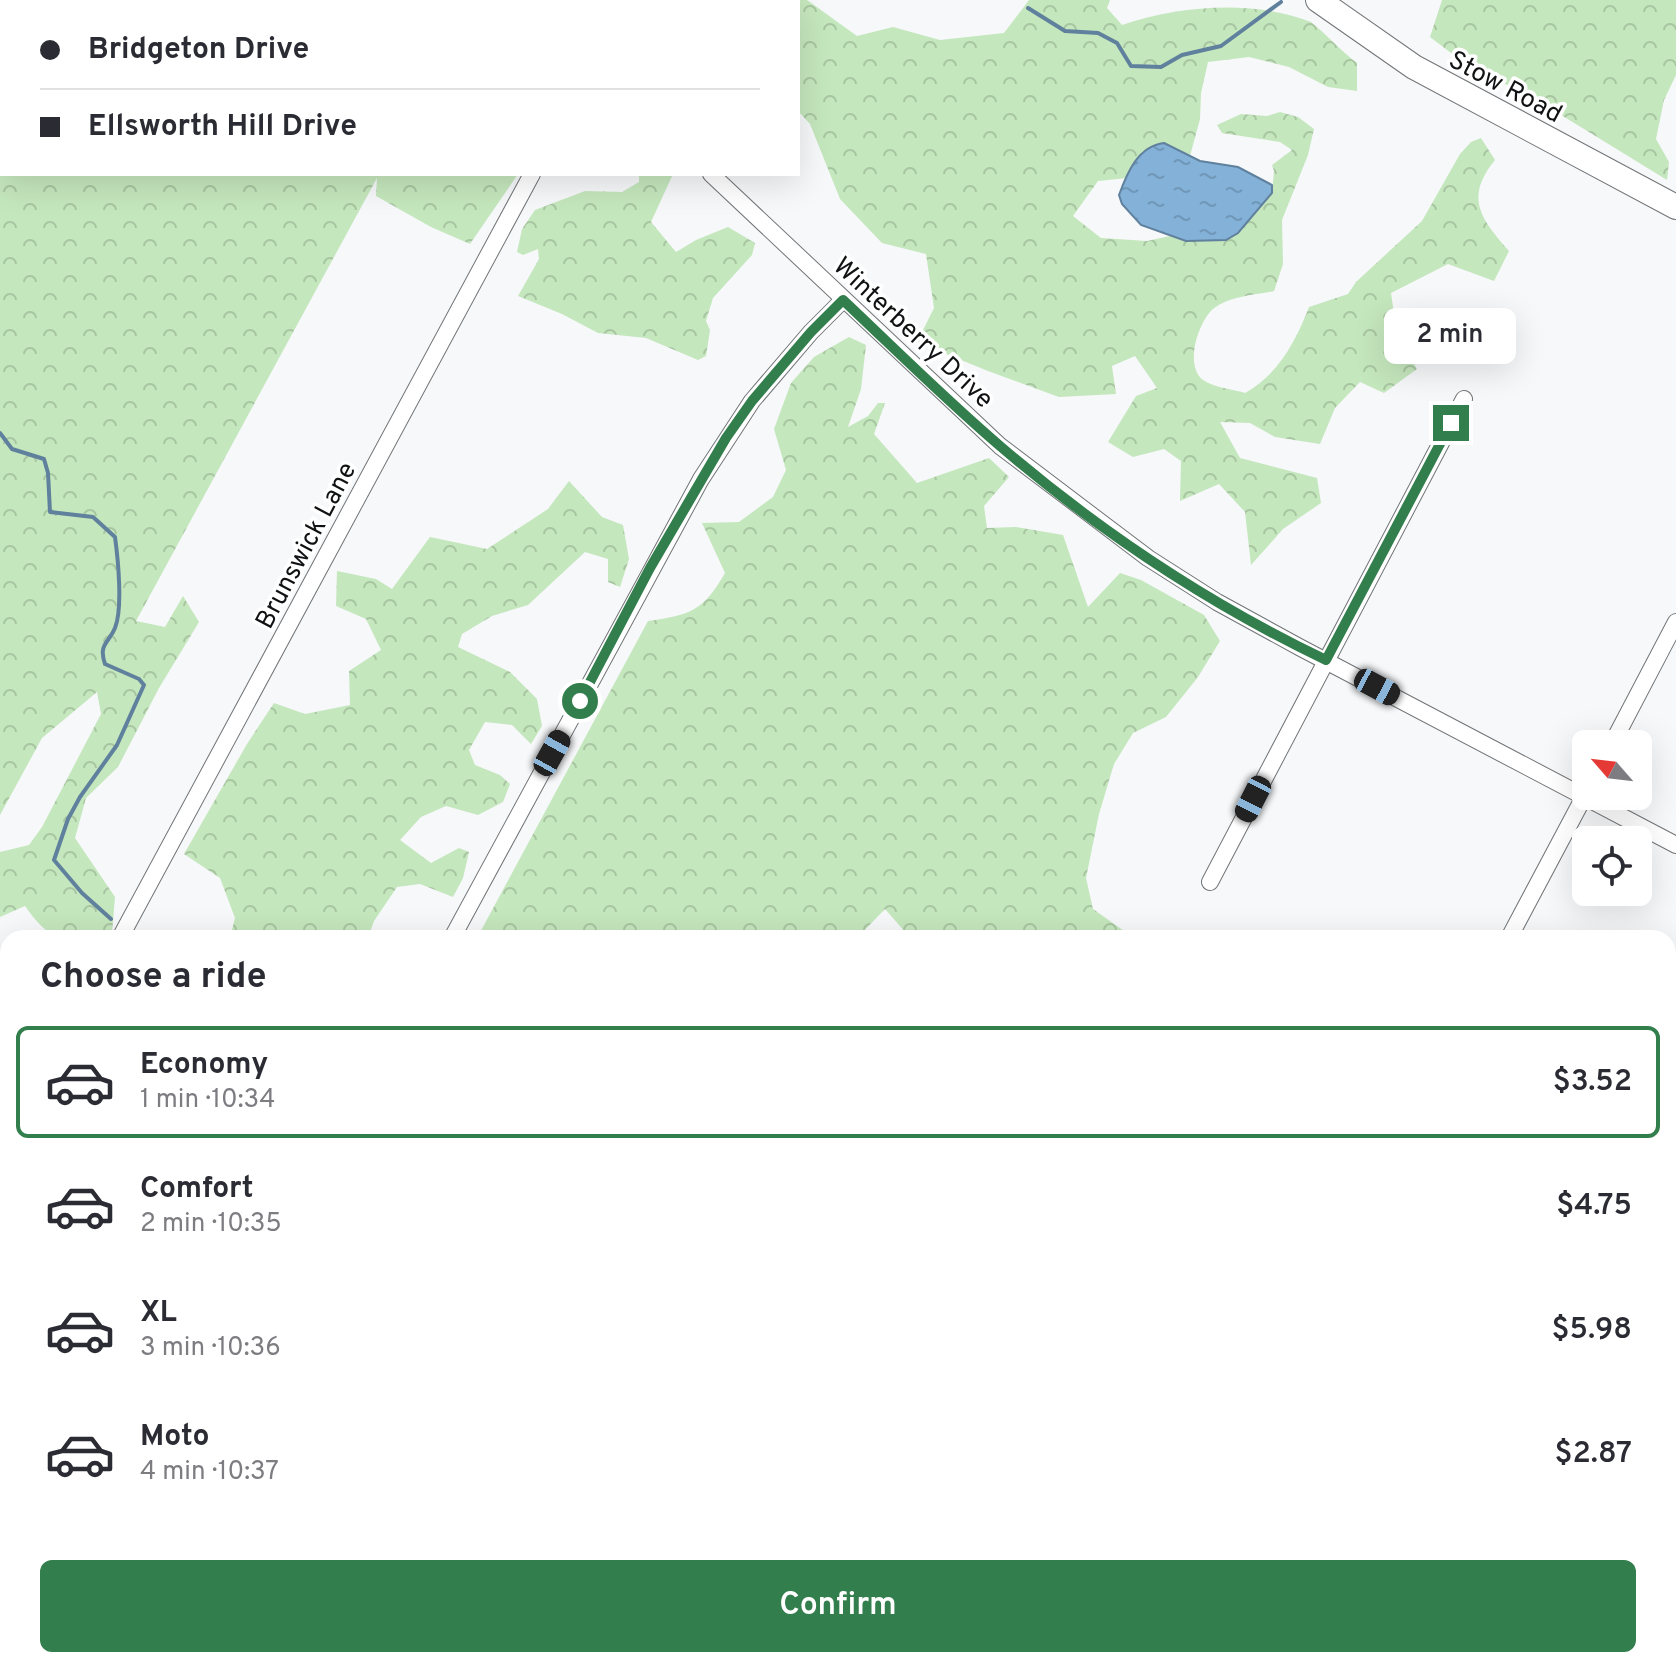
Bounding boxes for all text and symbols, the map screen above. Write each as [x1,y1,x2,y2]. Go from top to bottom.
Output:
text: Bridgeton Drive [88,32,309,69]
street label: Stow Road [1442,45,1567,132]
text: Ellsworth Hill Drive [88,109,357,146]
street label: Winterberry Drive [825,251,999,417]
callout: 2 min [1385,307,1517,363]
text: 2 min [1416,319,1484,352]
route end [1433,405,1469,441]
street label: Brunswick Lane [249,457,365,635]
car [1350,665,1404,709]
route start [562,683,598,719]
car [530,726,574,780]
north arrow [1572,730,1652,810]
map controls [1572,730,1652,906]
car [1231,772,1275,826]
button: locate [1572,826,1652,906]
text: Choose a ride [40,955,266,1001]
icon: car [44,1046,116,1118]
text: Economy [140,1047,268,1084]
text: $3.52 [1553,1064,1632,1101]
text: 1 min · 10:34 [140,1084,275,1117]
icon: car [44,1170,116,1242]
text: Comfort [140,1171,253,1208]
text: $4.75 [1556,1188,1632,1225]
text: 2 min · 10:35 [140,1208,282,1241]
icon: car [44,1294,116,1366]
text: XL [140,1295,177,1332]
text: $5.98 [1552,1312,1632,1349]
text: 3 min · 10:36 [140,1332,281,1365]
icon: car [44,1418,116,1490]
text: Moto [140,1419,210,1456]
text: $2.87 [1554,1436,1632,1473]
text: 4 min · 10:37 [140,1456,279,1489]
button: Confirm [40,1560,1636,1652]

